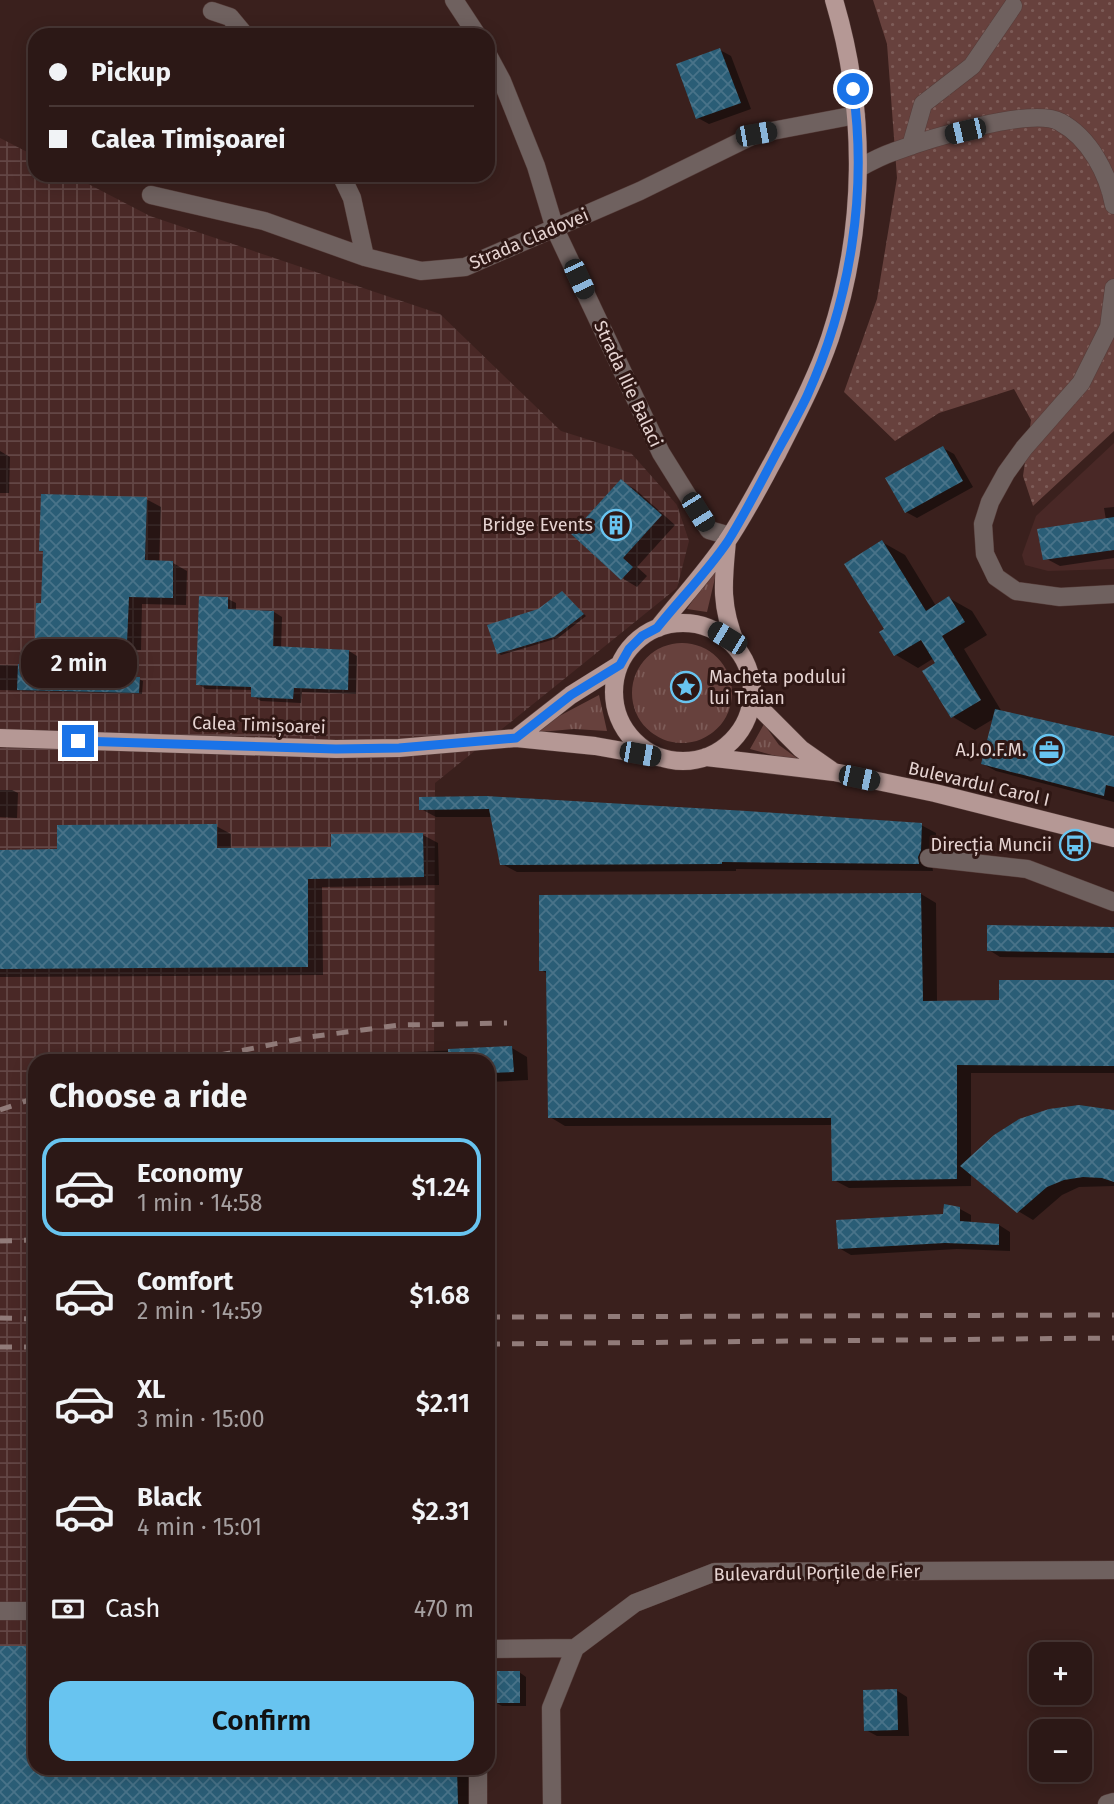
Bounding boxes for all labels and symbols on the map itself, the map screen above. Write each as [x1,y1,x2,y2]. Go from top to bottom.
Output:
route start [837,73,869,105]
car [943,116,988,146]
car [734,120,779,148]
street label: Strada Cladovei [466,204,592,274]
car [561,256,598,302]
street label: Strada Ilie Balaci [589,317,667,451]
car [678,489,719,535]
building icon: Bridge Events [599,508,633,542]
place label: Bridge Events [482,514,593,536]
car [704,618,751,658]
callout: 2 min [20,640,136,688]
place label: Macheta podului lui Traian [709,666,846,709]
place icon: Macheta podului lui Traian [669,670,703,704]
street label: Calea Timișoarei [192,712,326,739]
route end [62,725,94,757]
office icon: A.J.O.F.M. [1032,733,1066,767]
place label: A.J.O.F.M. [955,739,1026,761]
car [618,740,663,768]
street label: Bulevardul Carol I [906,757,1052,811]
car [837,763,882,793]
bus stop icon: Direcția Muncii [1058,828,1092,862]
place label: Direcția Muncii [931,834,1052,857]
street label: Bulevardul Porțile de Fier [714,1560,920,1587]

